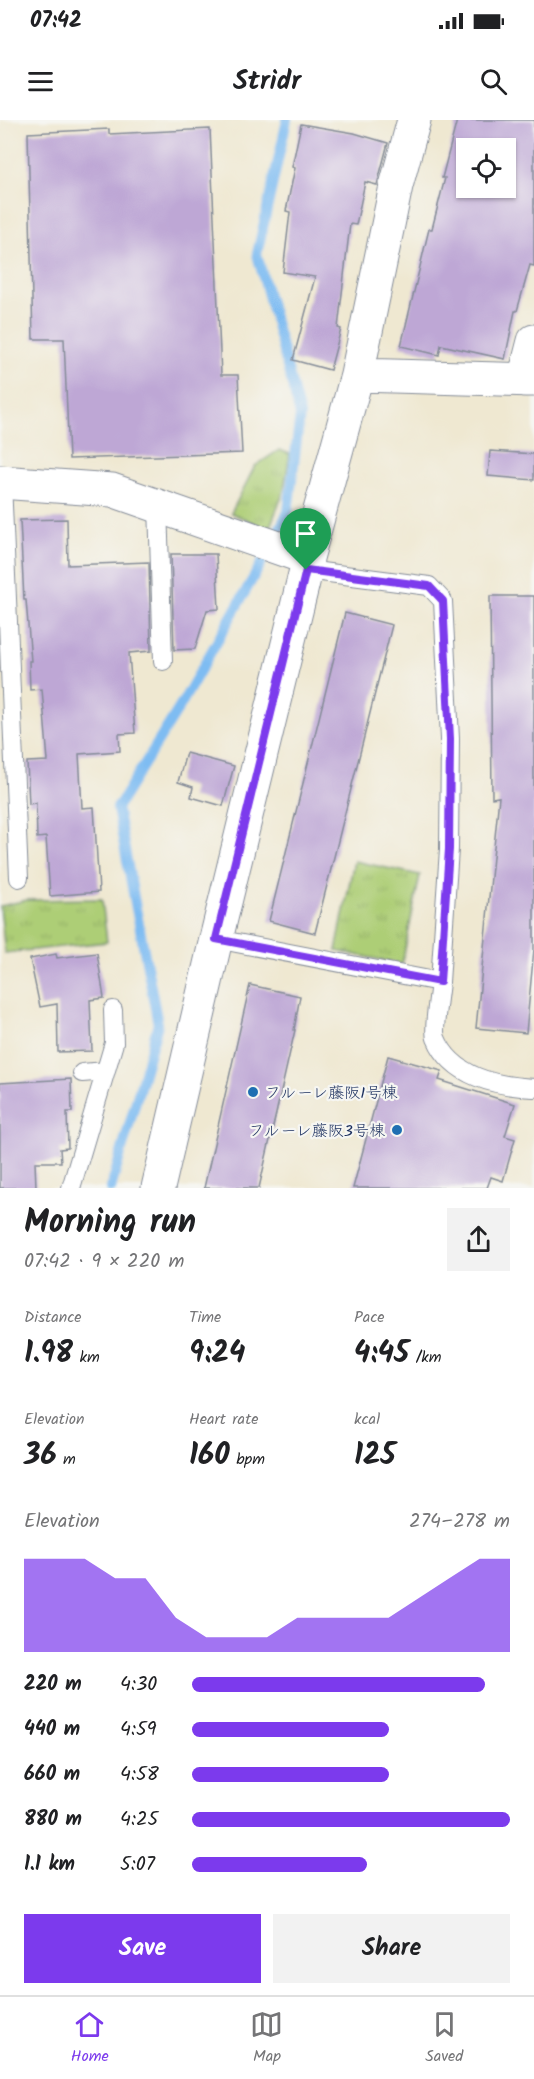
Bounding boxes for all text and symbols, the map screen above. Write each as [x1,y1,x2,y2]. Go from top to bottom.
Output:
text: 07:42 [30,4,82,39]
text: Stridr [233,60,301,103]
icon: menu [24,65,57,98]
icon: search [477,65,510,98]
map controls [456,138,516,198]
button: locate [456,138,516,198]
pin [280,508,331,570]
icon: arrive [289,517,322,550]
place label: フルーレ藤阪1号棟 [265,1081,397,1106]
marker: フルーレ藤阪1号棟 [246,1085,260,1099]
place label: フルーレ藤阪3号棟 [249,1119,385,1144]
marker: フルーレ藤阪3号棟 [390,1123,404,1137]
text: Morning run [24,1197,196,1250]
button: share [447,1208,510,1271]
text: 07:42 · 9 × 220 m [24,1246,184,1278]
text: Distance [24,1305,82,1330]
text: Time [189,1305,221,1330]
text: Pace [354,1305,385,1330]
text: 1.98 [24,1330,73,1378]
text: 9:24 [189,1330,245,1378]
text: 4:45 [354,1330,409,1378]
text: km [73,1345,100,1370]
text: /km [409,1345,442,1370]
text: Elevation [24,1407,85,1432]
text: Heart rate [189,1407,259,1432]
text: kcal [354,1407,380,1432]
text: 36 [24,1432,57,1480]
text: 160 [189,1432,230,1480]
text: 125 [354,1432,396,1480]
text: m [57,1447,76,1472]
text: bpm [230,1447,265,1472]
text: Elevation [24,1506,100,1538]
text: 274–278 m [409,1506,510,1538]
text: 220 m [24,1669,82,1701]
text: 4:30 [120,1669,157,1701]
text: 440 m [24,1714,80,1746]
text: 4:59 [120,1714,156,1746]
text: 660 m [24,1759,80,1791]
text: 4:58 [120,1759,159,1791]
text: 880 m [24,1804,82,1836]
text: 4:25 [120,1804,158,1836]
text: 1.1 km [24,1849,75,1881]
text: 5:07 [120,1849,155,1881]
button: Save [24,1914,261,1983]
button: Share [273,1914,510,1983]
tab: Home [71,2008,109,2069]
tab: Map [250,2008,283,2069]
tab: Saved [425,2008,463,2069]

